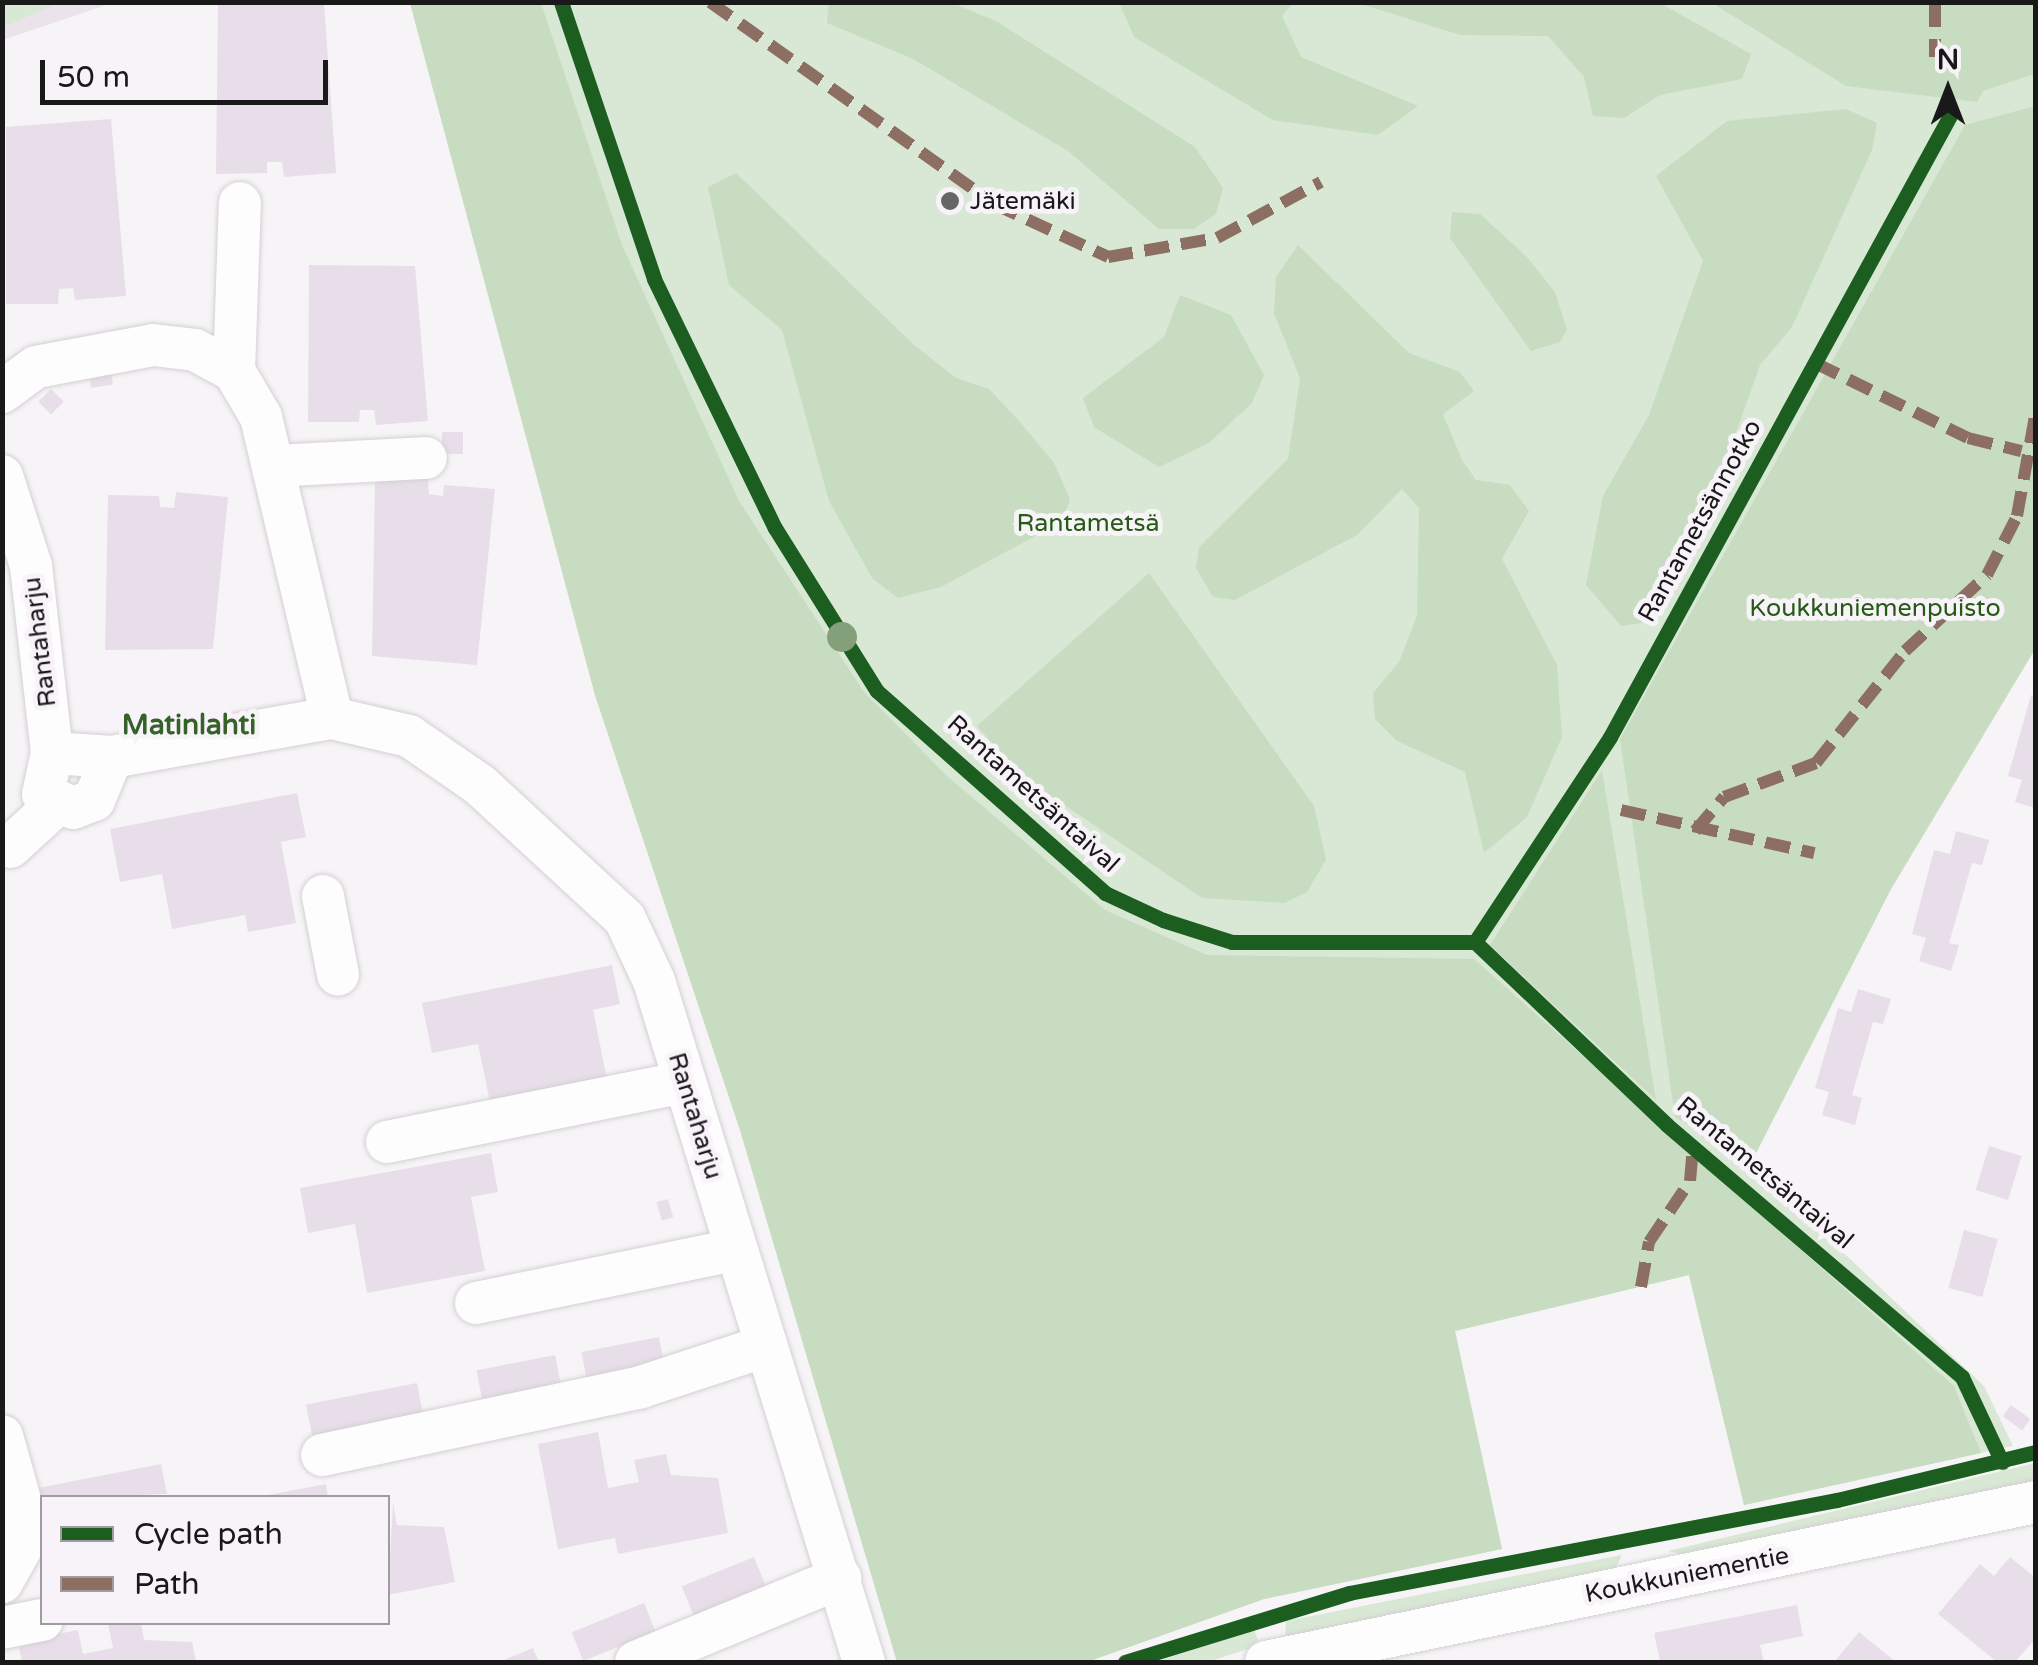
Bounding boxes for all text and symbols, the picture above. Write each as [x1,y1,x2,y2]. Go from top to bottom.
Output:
scale bar [45,40,332,102]
north arrow [1898,40,1998,140]
text: N [1937,43,1959,77]
text: 50 m [57,59,130,96]
place label: Jätemäki [970,186,1076,216]
marker: Jätemäki [939,190,961,212]
street label: Rantametsännotko [1632,415,1768,627]
park label: Rantametsä [1016,508,1160,538]
street label: Rantaharju [17,575,63,709]
park label: Koukkuniemenpuisto [1749,593,2001,623]
district label: Matinlahti [122,708,256,742]
street label: Rantametsäntaival [941,709,1125,879]
street label: Rantaharju [662,1049,728,1183]
street label: Rantametsäntaival [1671,1090,1859,1256]
legend [40,1495,390,1625]
text: Cycle path [134,1516,283,1553]
street label: Koukkuniementie [1582,1541,1792,1609]
text: Path [134,1566,200,1603]

